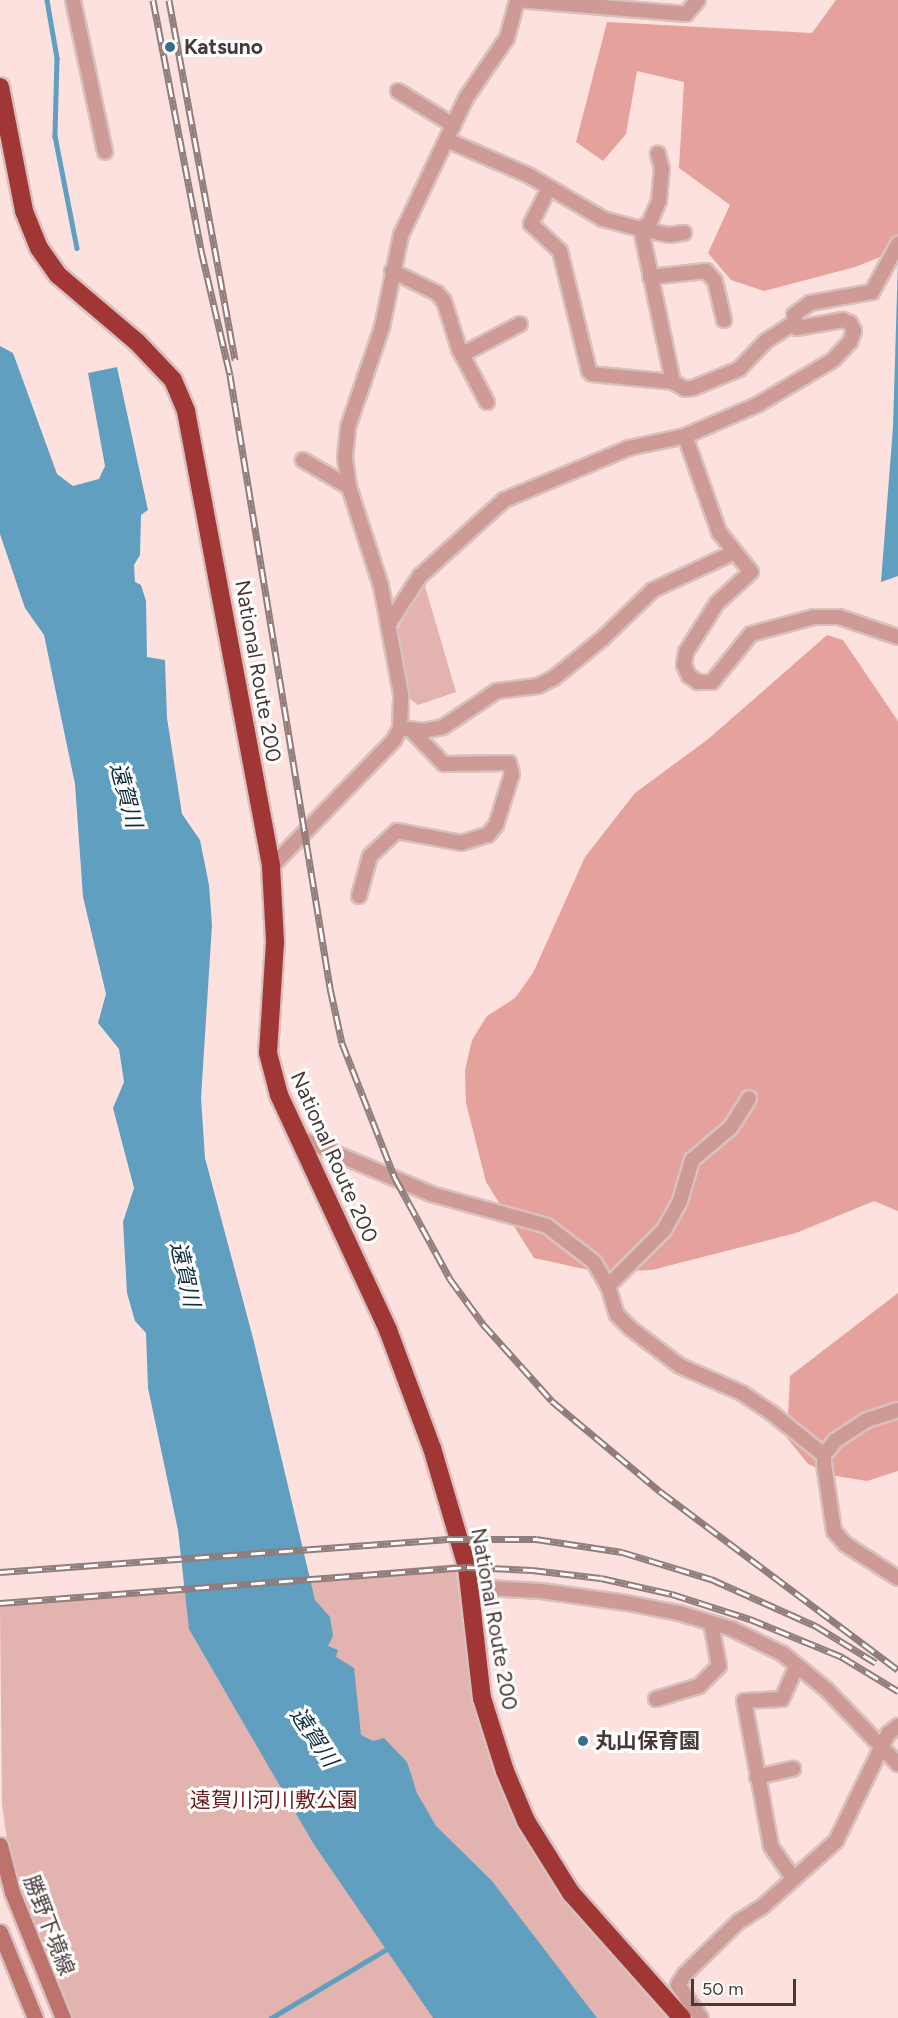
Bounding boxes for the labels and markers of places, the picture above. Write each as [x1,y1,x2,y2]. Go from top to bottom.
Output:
place label: Katsuno [184,34,263,60]
marker: Katsuno [161,38,179,56]
place label: 丸山保育園 [595,1728,700,1754]
marker: 丸山保育園 [576,1734,590,1748]

